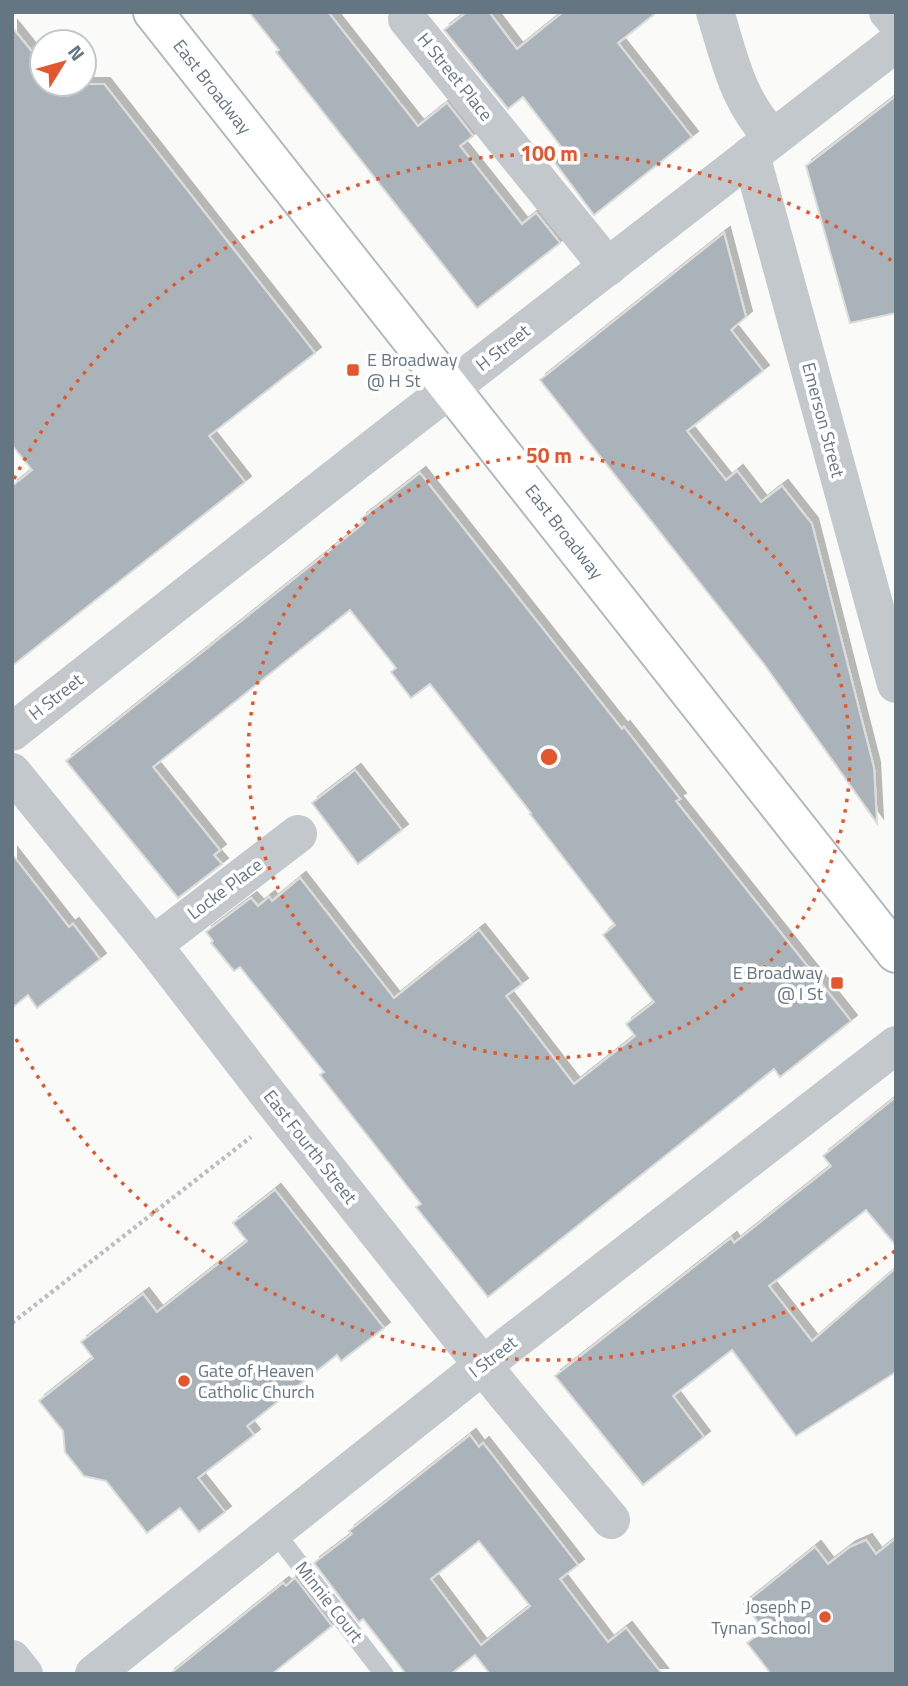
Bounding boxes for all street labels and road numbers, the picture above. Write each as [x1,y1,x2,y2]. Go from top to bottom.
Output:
street label: H Street Place [411,27,500,127]
street label: East Broadway [167,33,258,140]
street label: H Street [470,317,536,377]
street label: Emerson Street [795,359,852,481]
street label: East Broadway [519,478,610,585]
street label: H Street [23,666,89,726]
street label: Locke Place [181,851,268,926]
street label: East Fourth Street [257,1084,364,1210]
street label: I Street [463,1329,523,1384]
street label: Minnie Court [289,1555,370,1649]

